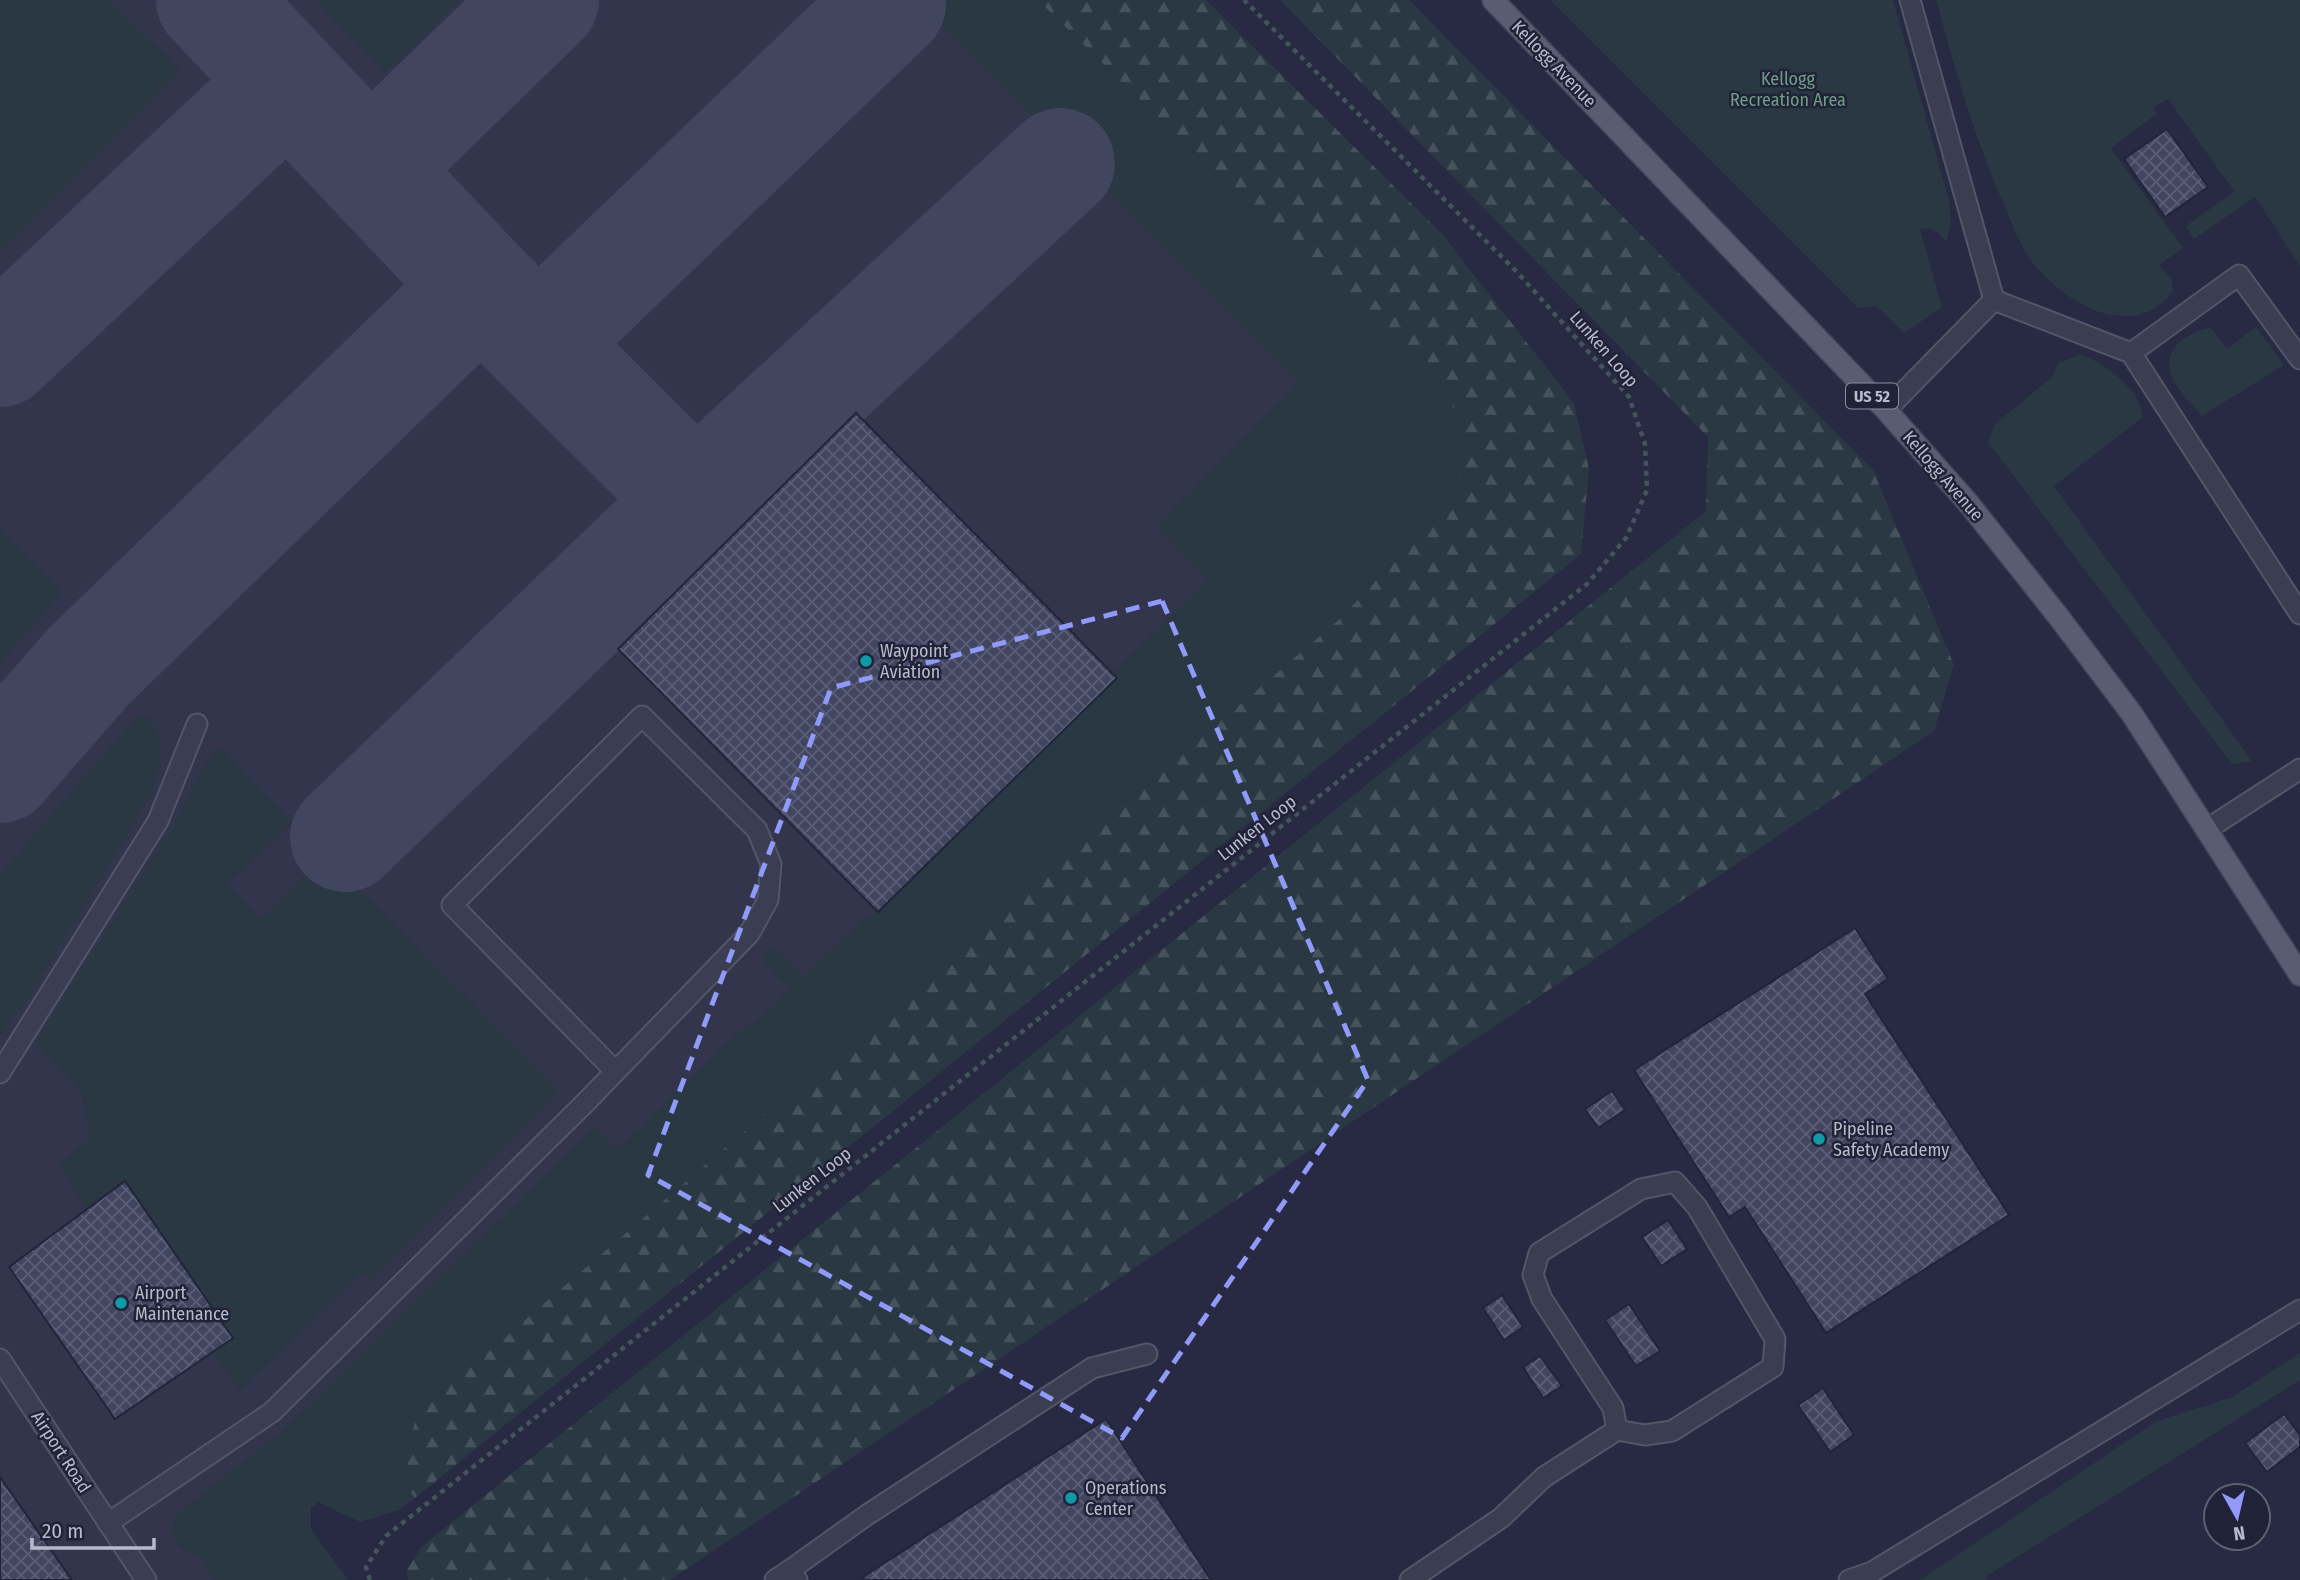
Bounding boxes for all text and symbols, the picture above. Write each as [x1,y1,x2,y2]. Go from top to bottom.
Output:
street label: Kellogg Avenue [1507,16,1601,112]
park label: Kellogg Recreation Area [1730,68,1846,111]
street label: Lunken Loop [1565,306,1643,392]
road number: US 52 [1846,384,1898,408]
street label: Kellogg Avenue [1898,426,1988,526]
place label: Waypoint Aviation [880,640,949,683]
marker: Waypoint Aviation [858,653,874,669]
street label: Lunken Loop [1213,791,1301,865]
place label: Pipeline Safety Academy [1833,1118,1949,1161]
marker: Pipeline Safety Academy [1811,1131,1827,1147]
street label: Lunken Loop [768,1143,856,1217]
place label: Airport Maintenance [135,1282,229,1325]
marker: Airport Maintenance [113,1295,129,1311]
street label: Airport Road [26,1407,96,1497]
place label: Operations Center [1085,1477,1167,1520]
north arrow [2202,1482,2272,1552]
marker: Operations Center [1063,1490,1079,1506]
scale bar [32,1506,154,1550]
text: 20 m [42,1518,83,1544]
text: N [2232,1521,2247,1546]

